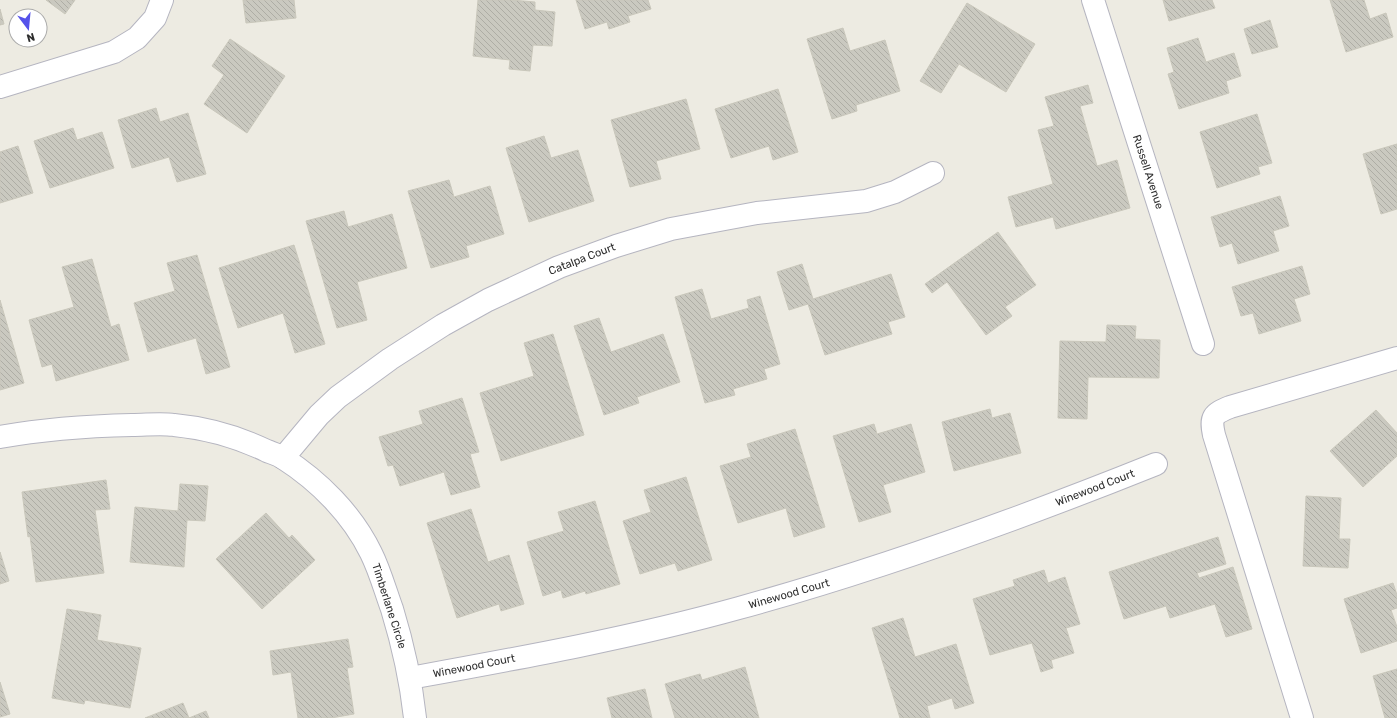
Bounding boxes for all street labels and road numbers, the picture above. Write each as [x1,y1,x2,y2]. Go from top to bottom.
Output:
street label: Russell Avenue [1130,133,1166,211]
street label: Catalpa Court [547,240,618,278]
street label: Winewood Court [1054,467,1137,509]
street label: Timberlane Circle [369,562,409,650]
street label: Winewood Court [747,576,832,612]
street label: Winewood Court [432,652,517,680]

